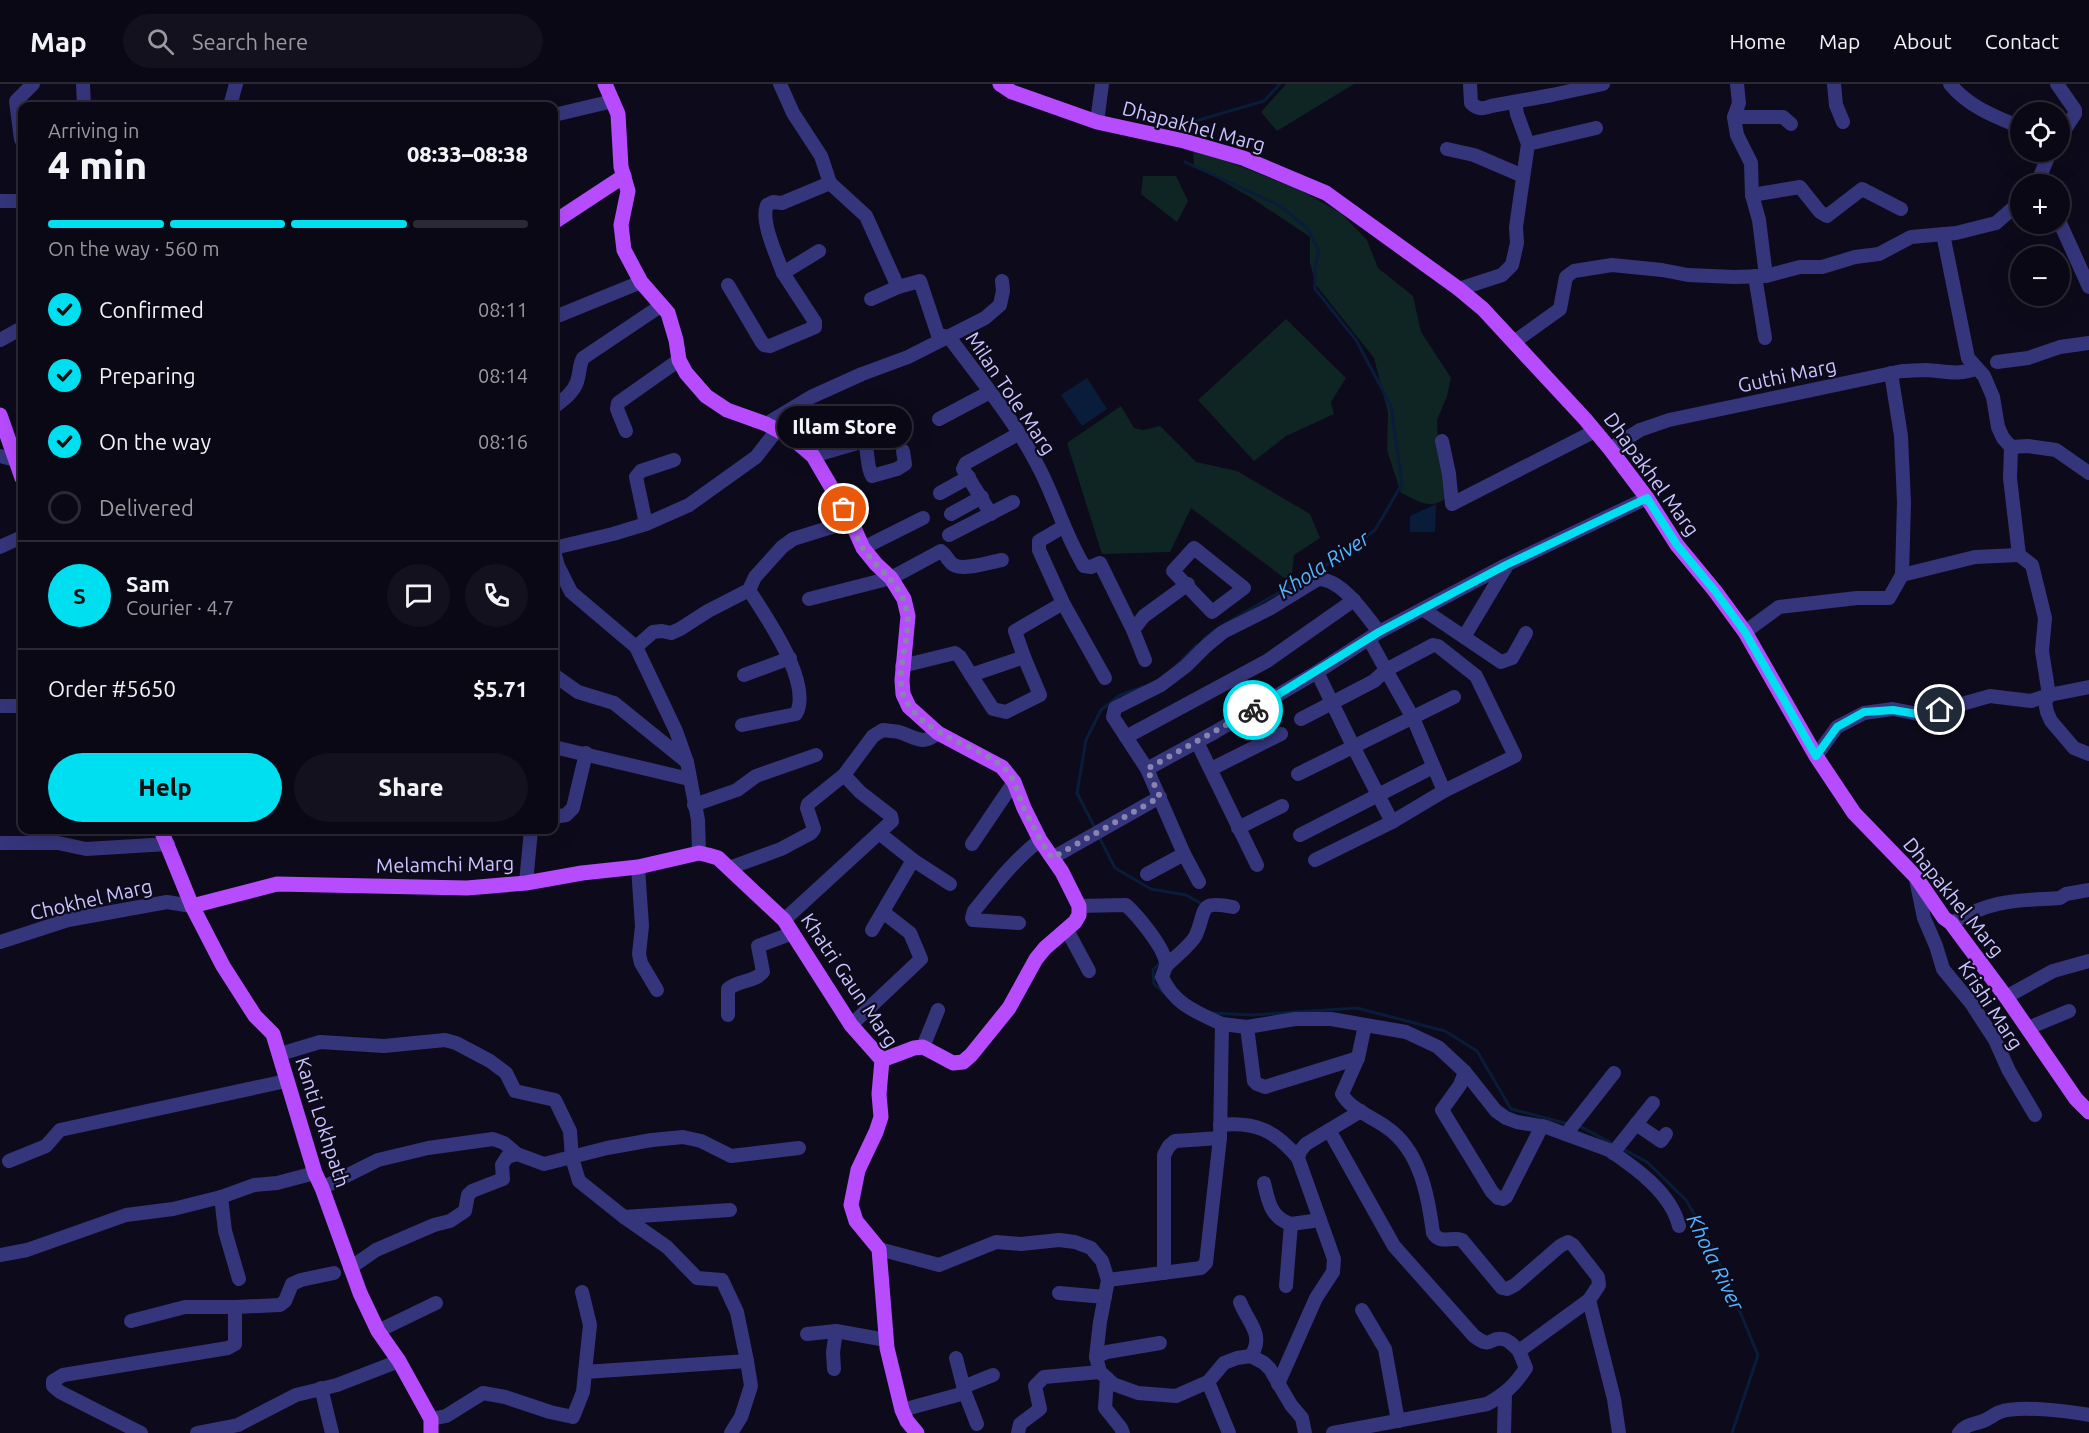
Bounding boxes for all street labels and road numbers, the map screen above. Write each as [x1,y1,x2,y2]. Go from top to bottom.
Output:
street label: Dhapakhel Marg [1120,96,1268,156]
street label: Milan Tole Marg [961,327,1061,459]
street label: Guthi Marg [1736,353,1838,397]
street label: Dhapakhel Marg [1600,408,1704,540]
street label: Dhapakhel Marg [1899,833,2009,961]
street label: Melamchi Marg [376,851,514,877]
street label: Chokhel Marg [28,874,154,924]
street label: Khatri Gaun Marg [797,909,903,1051]
street label: Krishi Marg [1954,956,2028,1054]
street label: Kanti Lokhpath [291,1054,355,1190]

